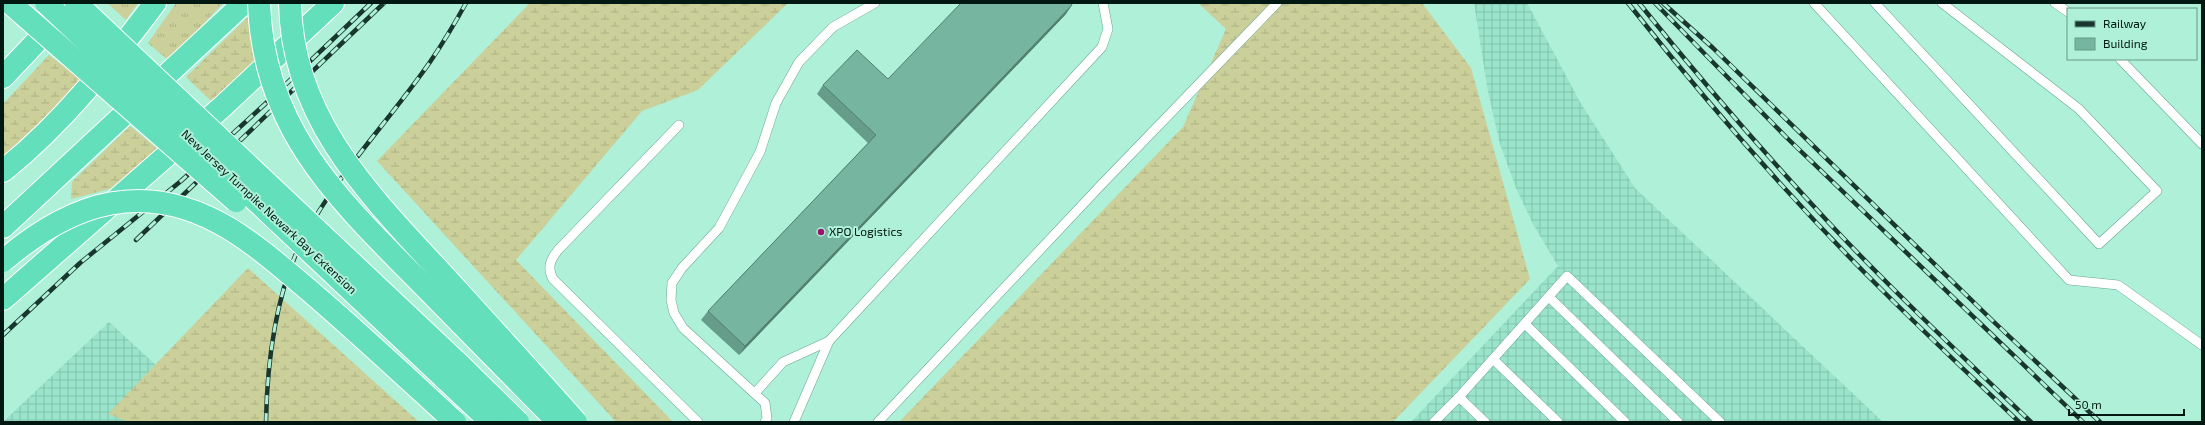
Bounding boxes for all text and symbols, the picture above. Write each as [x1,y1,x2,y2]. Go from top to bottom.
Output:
legend [2067,8,2197,60]
text: Railway [2103,16,2147,30]
text: Building [2103,36,2148,50]
street label: New Jersey Turnpike Newark Bay Extension [179,126,360,296]
place label: XPO Logistics [829,224,902,238]
marker: XPO Logistics [816,227,826,237]
scale bar [2069,391,2184,417]
text: 50 m [2075,397,2102,411]

